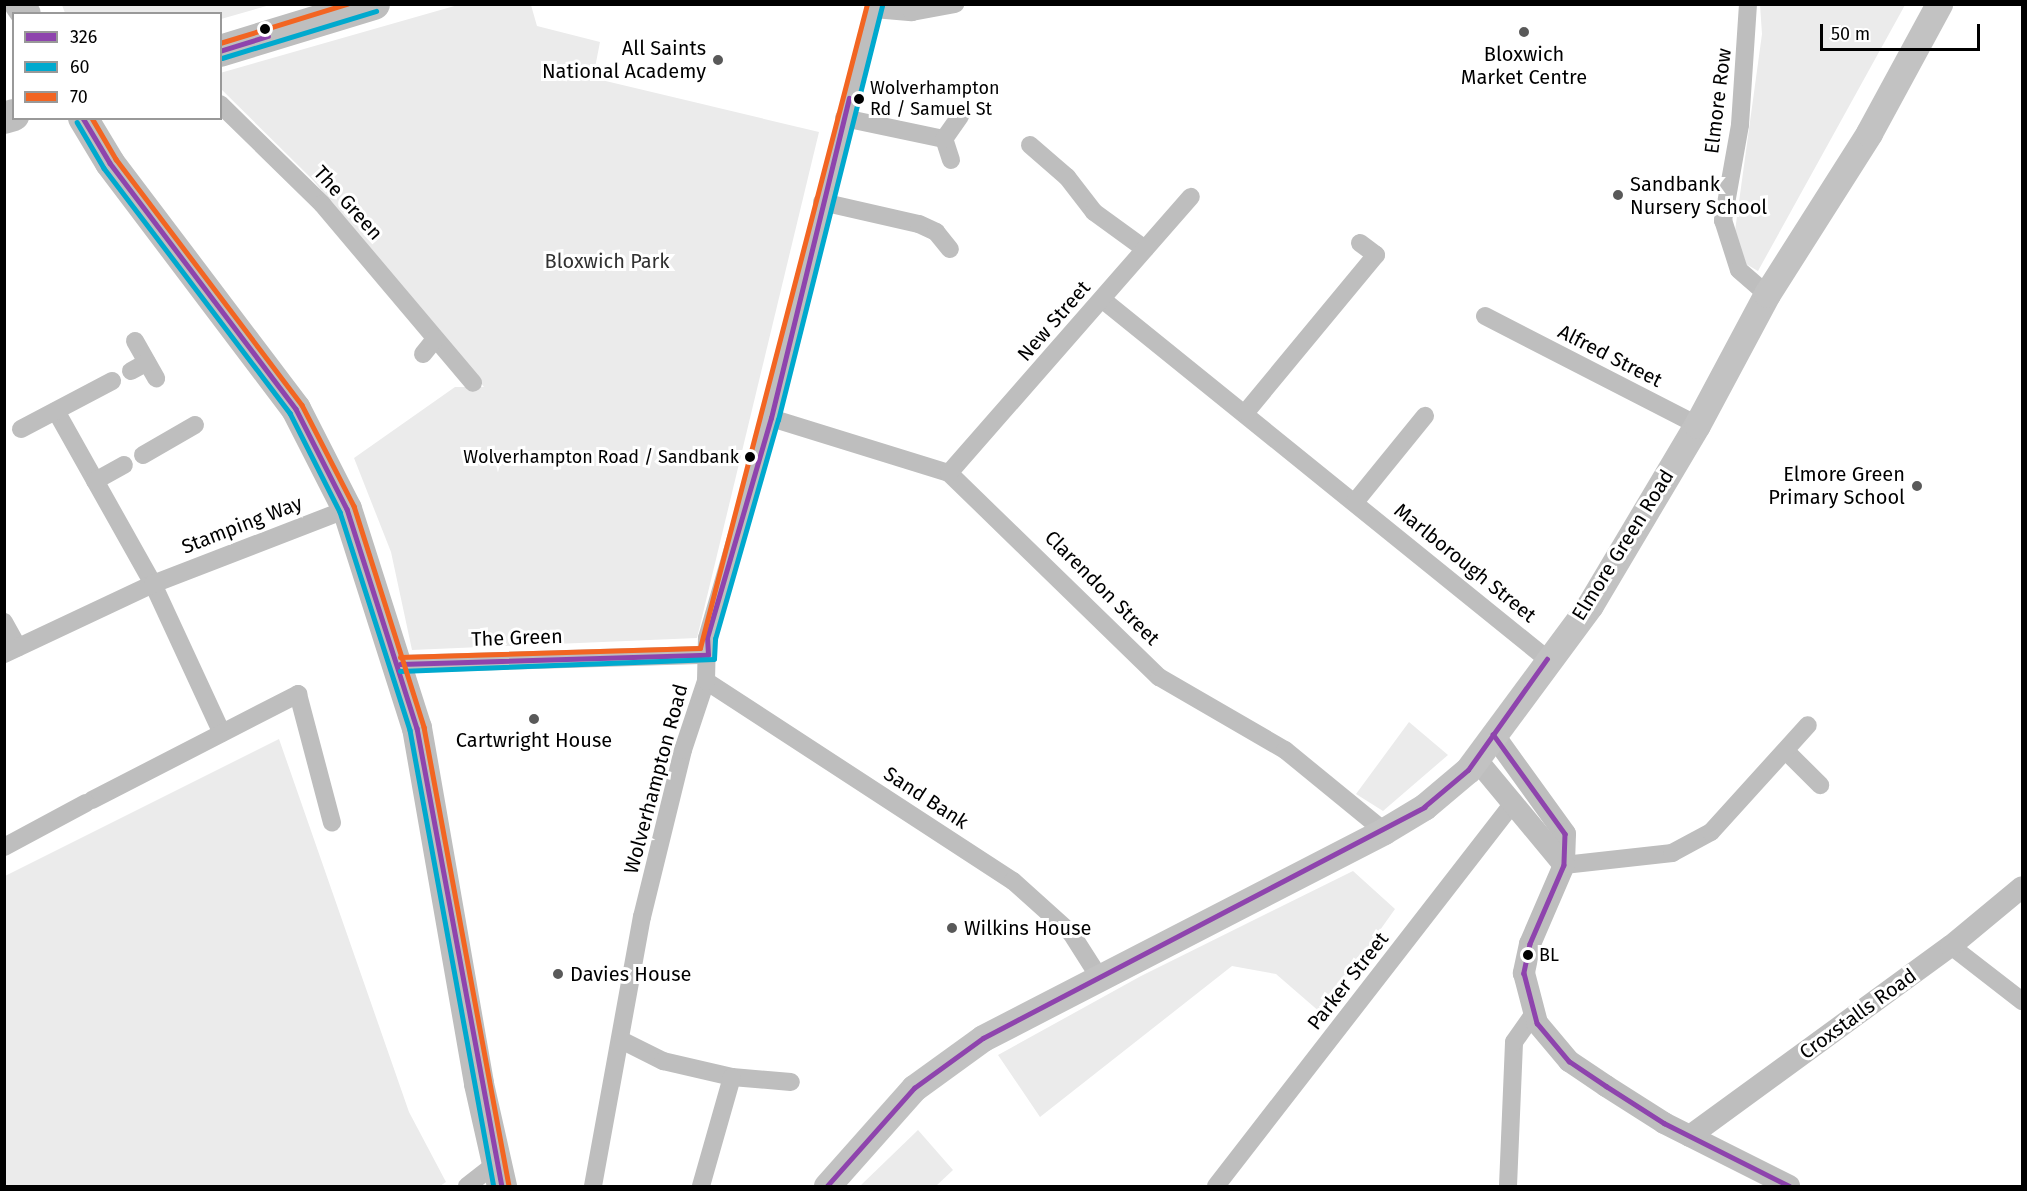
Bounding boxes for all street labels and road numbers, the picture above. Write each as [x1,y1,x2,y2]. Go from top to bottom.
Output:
street label: Elmore Row [1700,47,1736,155]
street label: The Green [308,161,388,245]
street label: New Street [1013,276,1095,366]
street label: Alfred Street [1554,320,1666,392]
street label: Elmore Green Road [1567,465,1679,625]
street label: Stamping Way [178,491,306,559]
street label: Marlborough Street [1389,498,1541,628]
street label: Clarendon Street [1040,526,1164,650]
street label: The Green [471,624,563,652]
street label: Wolverhampton Road [619,682,693,876]
street label: Sand Bank [879,762,973,834]
street label: Parker Street [1302,927,1394,1035]
street label: Croxstalls Road [1795,964,1921,1064]

